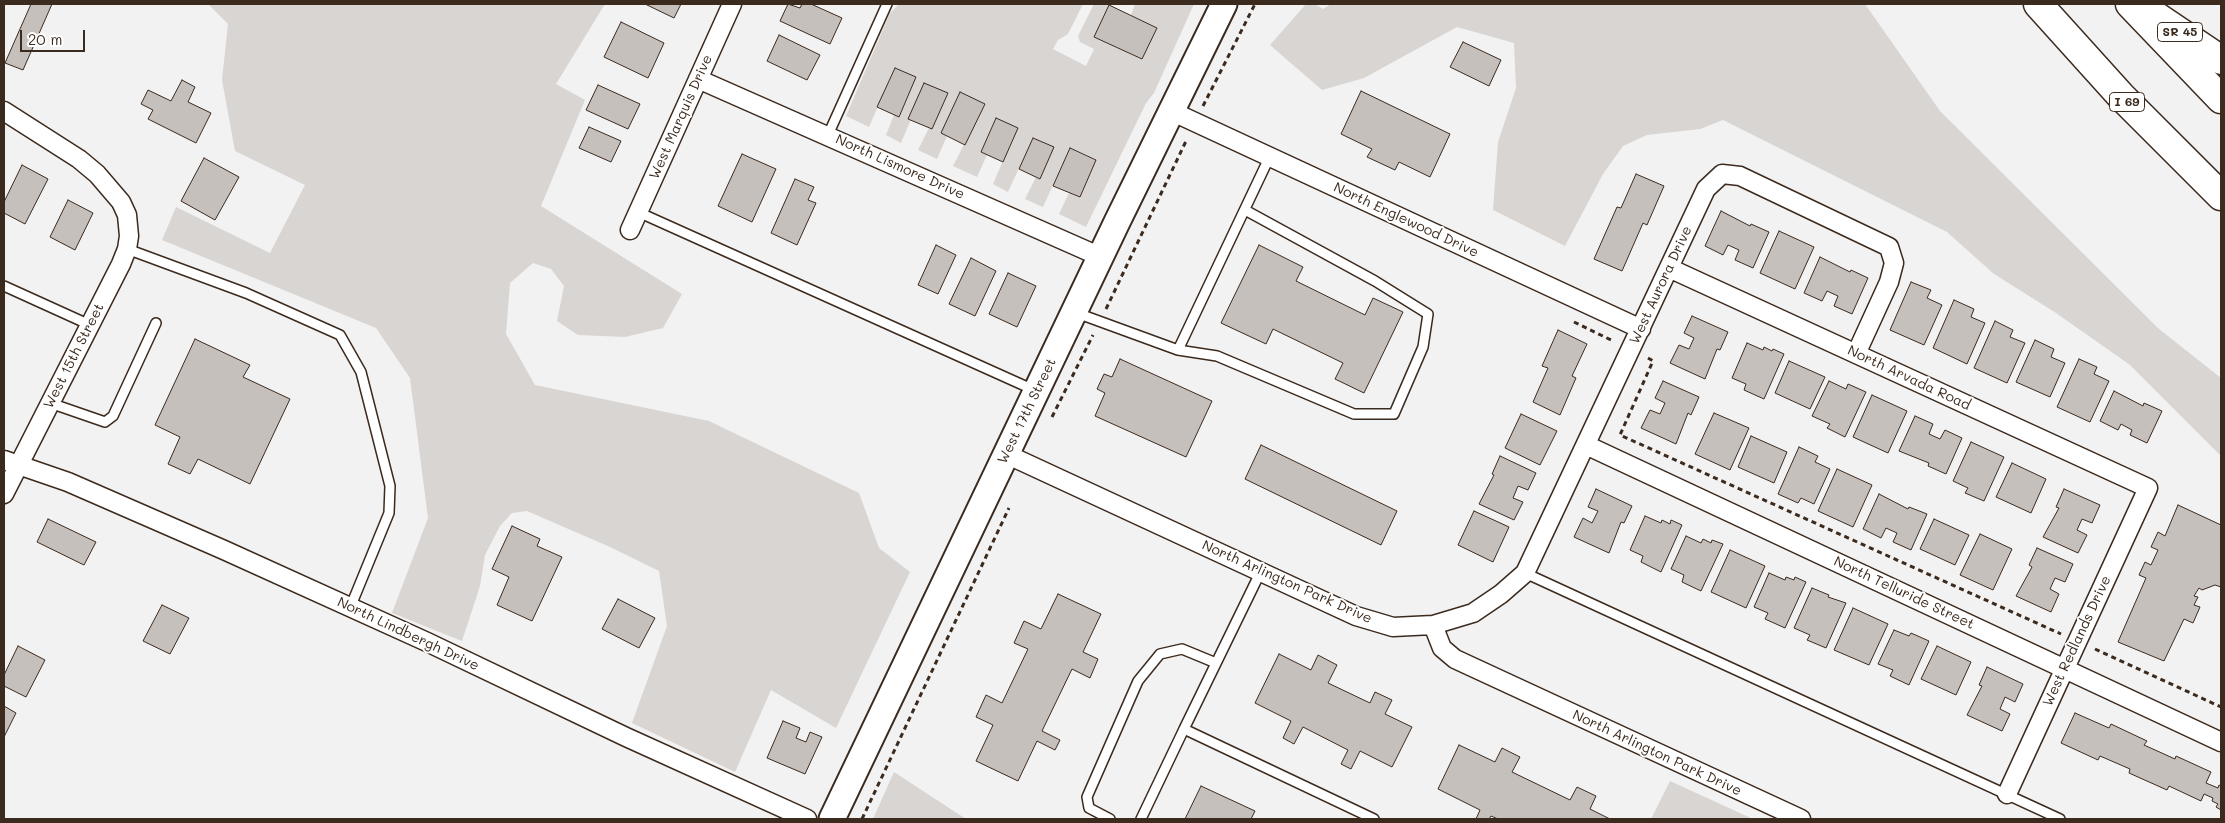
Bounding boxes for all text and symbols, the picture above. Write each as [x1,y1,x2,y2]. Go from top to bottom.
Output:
scale bar [22,20,88,52]
road number: SR 45 [2158,22,2202,42]
text: 20 m [28,29,62,49]
street label: West Marquis Drive [646,52,716,182]
road number: I 69 [2110,92,2144,111]
street label: North Lismore Drive [833,131,967,203]
street label: North Englewood Drive [1331,179,1481,261]
street label: West Aurora Drive [1626,223,1696,347]
street label: West 15th Street [40,301,108,411]
street label: North Arvada Road [1845,342,1973,414]
street label: West 17th Street [994,355,1060,467]
street label: North Arlington Park Drive [1199,537,1375,627]
street label: North Telluride Street [1831,553,1977,633]
street label: West Redlands Drive [2039,573,2115,709]
street label: North Lindbergh Drive [334,594,482,674]
street label: North Arlington Park Drive [1570,706,1744,800]

